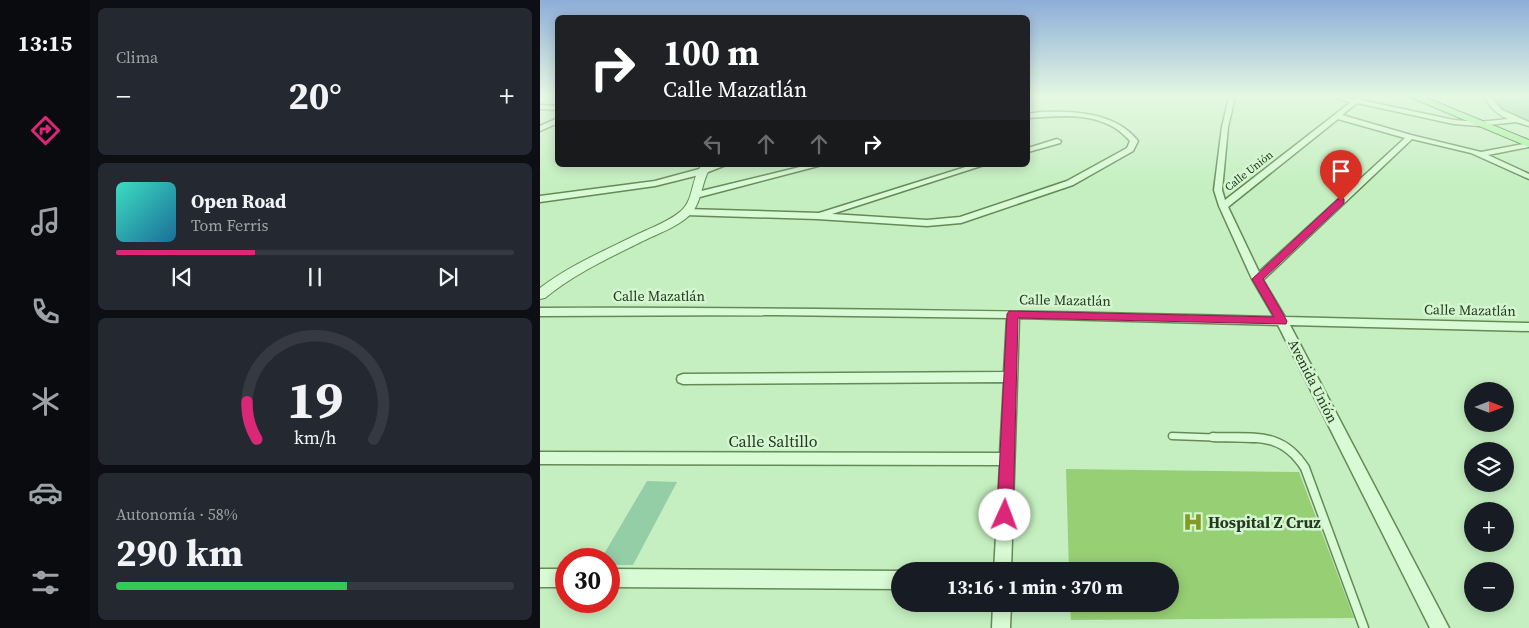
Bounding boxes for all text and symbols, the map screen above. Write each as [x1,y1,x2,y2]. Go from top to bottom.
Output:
text: 13:15 [18,28,72,58]
text: 100 m [663,29,759,77]
icon: right [580,35,645,100]
text: Clima [116,46,158,68]
text: 20° [288,70,342,122]
text: Calle Mazatlán [663,74,807,104]
text: − [116,77,131,115]
text: + [499,77,514,115]
icon: directions [28,113,63,148]
icon: left [699,130,727,158]
icon: ahead [752,130,780,158]
icon: ahead [805,130,833,158]
icon: right [858,130,886,158]
street label: Calle Unión [1222,147,1277,195]
pin [1320,150,1362,201]
icon: arrive [1327,157,1355,185]
text: Open Road [191,188,286,214]
icon: music [28,204,63,239]
text: Tom Ferris [191,214,269,236]
icon: previous [168,263,196,291]
icon: pause [301,263,329,291]
icon: next [434,263,462,291]
street label: Calle Mazatlán [613,286,705,306]
street label: Calle Mazatlán [1019,289,1112,311]
icon: phone [28,294,63,329]
street label: Calle Mazatlán [1424,299,1517,321]
street label: Avenida Unión [1283,336,1343,427]
text: 19 [287,364,343,435]
north arrow [1464,382,1514,432]
map controls [1464,382,1514,612]
icon: climate [28,384,63,419]
text: km/h [294,425,337,450]
street label: Calle Saltillo [728,430,818,452]
button: layers [1464,442,1514,492]
icon: car [28,475,63,510]
position arrow [978,488,1030,540]
button: + [1464,502,1514,552]
text: Autonomía · 58% [116,503,238,525]
hospital icon: Hospital Z Cruz [1182,511,1204,533]
place label: Hospital Z Cruz [1208,511,1321,533]
text: 290 km [116,527,243,579]
speed limit sign: 30 [555,548,620,613]
button: − [1464,562,1514,612]
icon: filters [28,565,63,600]
text: 13:16 · 1 min · 370 m [947,574,1123,600]

